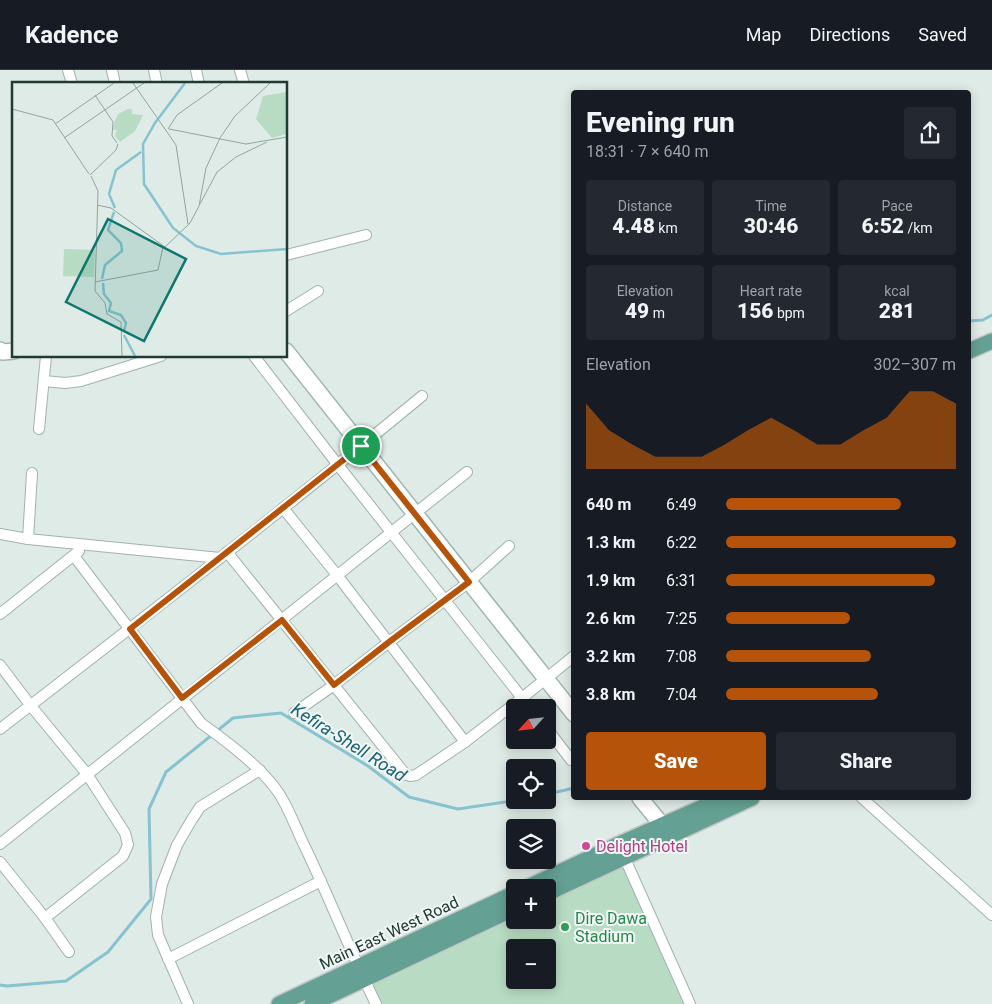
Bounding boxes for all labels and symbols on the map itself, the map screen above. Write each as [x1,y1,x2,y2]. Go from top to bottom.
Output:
inset map [12,82,288,358]
pin [340,425,382,467]
water label: Kefira-Shell Road [288,698,411,786]
north arrow [506,699,556,749]
place label: Delight Hotel [596,837,688,856]
marker: Delight Hotel [580,840,592,852]
street label: Main East West Road [316,892,462,974]
place label: Dire Dawa Stadium [575,909,647,946]
marker: Dire Dawa Stadium [559,921,571,933]

